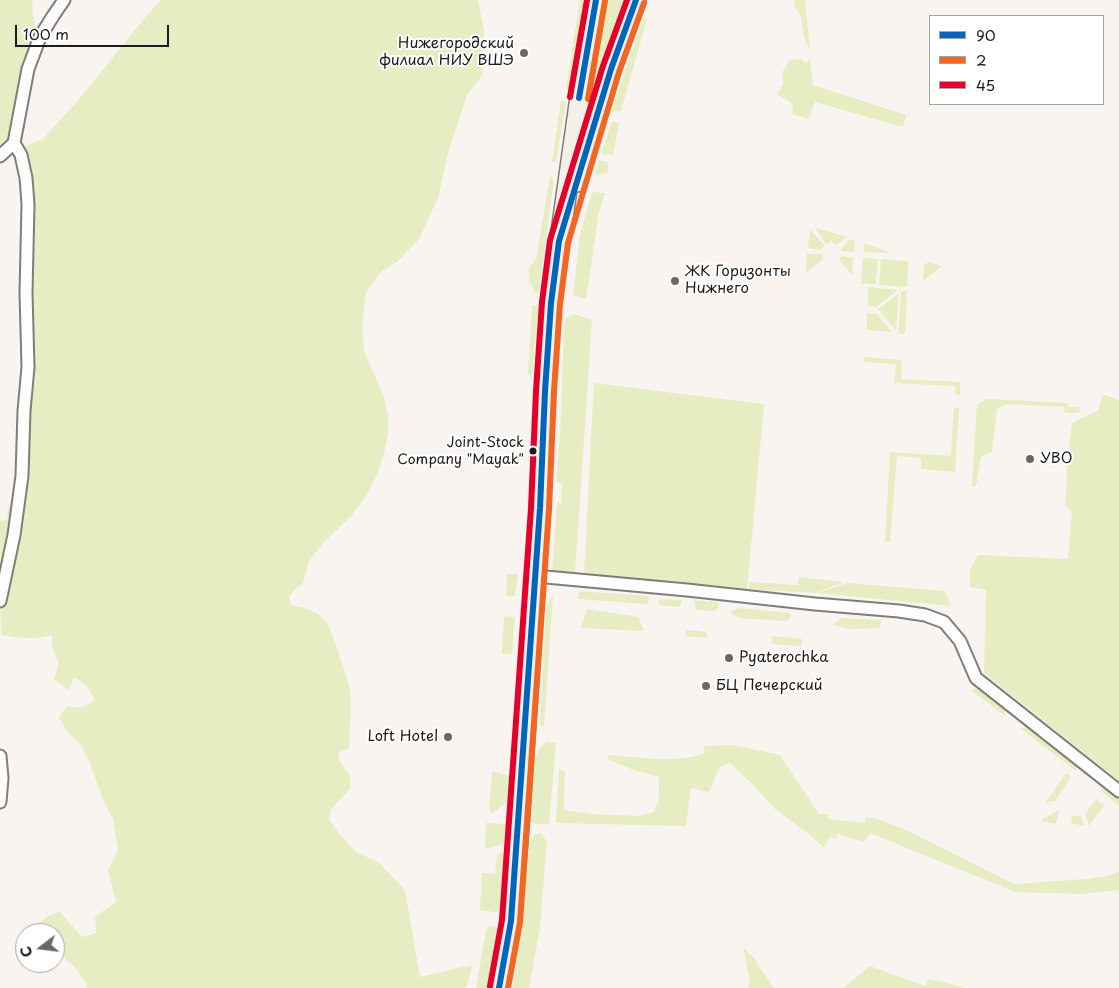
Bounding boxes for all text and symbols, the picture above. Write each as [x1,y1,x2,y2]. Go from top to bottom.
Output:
scale bar [18,15,171,47]
legend [929,15,1104,105]
text: 100 m [23,22,69,45]
text: 90 [976,23,996,46]
place label: Нижегородский филиал НИУ ВШЭ [379,35,514,70]
marker: Нижегородский филиал НИУ ВШЭ [518,47,530,59]
text: 2 [976,48,987,71]
text: 45 [976,73,995,96]
place label: ЖК Горизонты Нижнего [685,263,791,298]
marker: ЖК Горизонты Нижнего [669,275,681,287]
place label: Joint-Stock Company "Mayak" [397,435,524,468]
marker: Joint-Stock Company "Mayak" [528,446,538,456]
place label: УВО [1040,450,1073,468]
marker: УВО [1024,453,1036,465]
place label: Pyaterochka [739,649,828,667]
marker: Pyaterochka [723,652,735,664]
place label: БЦ Печерский [716,677,823,695]
marker: БЦ Печерский [700,680,712,692]
place label: Loft Hotel [367,728,438,746]
marker: Loft Hotel [442,731,454,743]
north arrow [15,923,65,973]
text: С [14,944,37,960]

